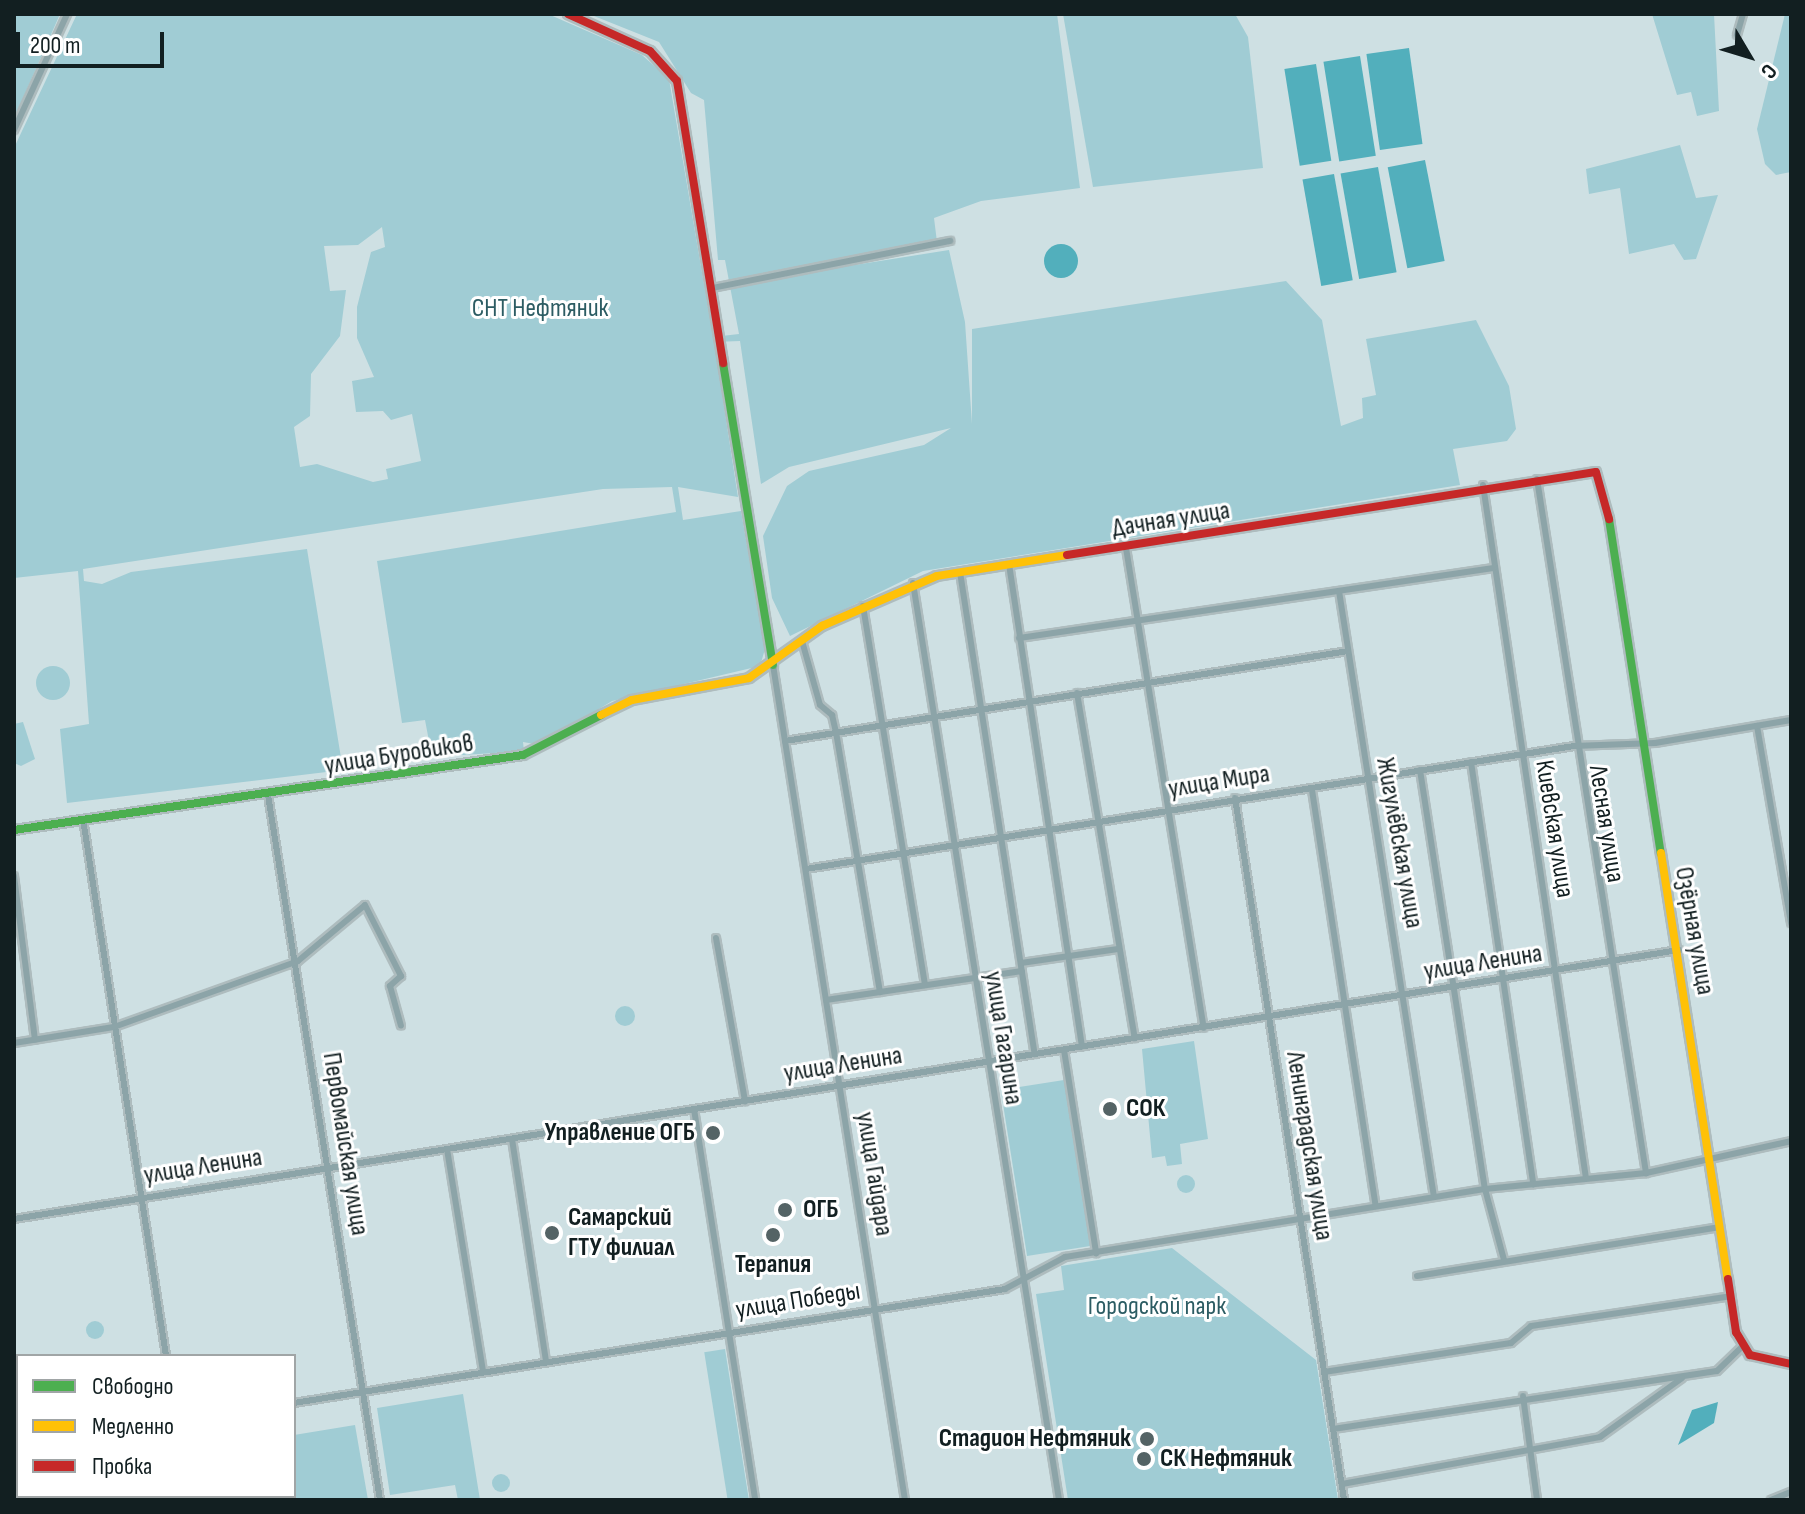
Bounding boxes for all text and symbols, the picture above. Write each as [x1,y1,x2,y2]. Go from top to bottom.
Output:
scale bar [20,16,168,66]
north arrow [1709,16,1789,96]
text: 200 m [30,31,81,60]
text: С [1754,58,1782,84]
park label: СНТ Нефтяник [472,293,608,325]
street label: Дачная улица [1110,495,1232,545]
street label: улица Буровиков [322,728,476,782]
street label: Жигулёвская улица [1369,755,1429,931]
street label: Киевская улица [1528,758,1580,900]
street label: улица Мира [1166,759,1272,805]
street label: Лесная улица [1581,763,1631,885]
street label: Озёрная улица [1667,865,1721,997]
street label: улица Ленина [1422,938,1544,988]
street label: улица Гагарина [977,969,1029,1107]
street label: улица Ленина [782,1040,904,1090]
street label: Ленинградская улица [1279,1049,1339,1243]
street label: Первомайская улица [315,1050,375,1238]
place label: СОК [1126,1093,1165,1125]
marker: СОК [1101,1100,1119,1118]
street label: улица Гайдара [849,1110,899,1238]
place label: Управление ОГБ [544,1117,695,1149]
marker: Управление ОГБ [702,1122,724,1144]
street label: улица Ленина [142,1142,264,1192]
place label: ОГБ [803,1194,839,1226]
marker: ОГБ [774,1199,796,1221]
place label: Самарский ГТУ филиал [568,1202,675,1264]
marker: Самарский ГТУ филиал [543,1224,561,1242]
marker: Терапия [762,1224,784,1246]
place label: Терапия [735,1249,811,1281]
street label: улица Победы [733,1276,863,1326]
park label: Городской парк [1088,1291,1226,1323]
legend [16,1354,296,1498]
text: Свободно [92,1372,173,1401]
text: Медленно [92,1412,174,1441]
place label: Стадион Нефтяник [939,1423,1131,1455]
marker: Стадион Нефтяник [1138,1430,1156,1448]
place label: СК Нефтяник [1160,1443,1292,1475]
marker: СК Нефтяник [1135,1450,1153,1468]
text: Пробка [92,1452,152,1481]

